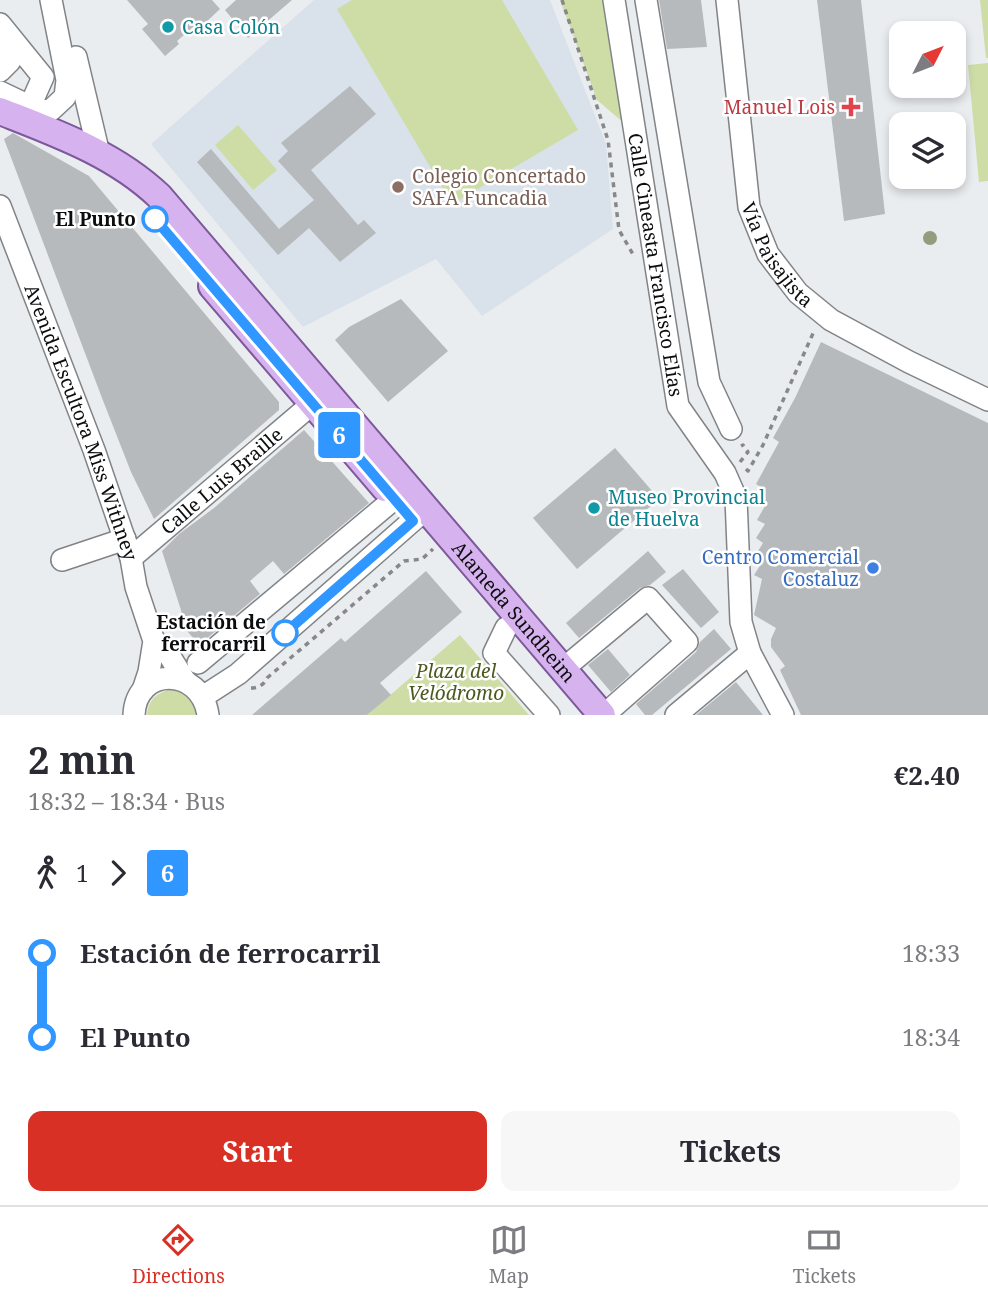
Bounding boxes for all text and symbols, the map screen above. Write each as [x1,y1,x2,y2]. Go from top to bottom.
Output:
place label: Casa Colón [182,14,280,40]
marker: Casa Colón [160,19,176,35]
north arrow [889,21,966,98]
map controls [889,21,966,189]
place label: Manuel Lois [724,94,835,120]
marker: Manuel Lois [841,97,861,117]
button: layers [889,112,966,189]
street label: Calle Cineasta Francisco Elías [622,131,689,398]
place label: Colegio Concertado SAFA Funcadia [412,163,586,211]
marker: Colegio Concertado SAFA Funcadia [390,179,406,195]
street label: Vía Paisajista [735,198,819,313]
place label: El Punto [55,206,136,232]
marker: El Punto [142,206,168,232]
street label: Avenida Escultora Miss Withney [18,280,144,564]
line badge: 6 [316,412,362,458]
text: 6 [332,418,346,451]
street label: Calle Luis Braille [155,422,288,540]
place label: Museo Provincial de Huelva [608,484,765,532]
marker: Museo Provincial de Huelva [586,500,602,516]
street label: Alameda Sundheim [446,535,582,688]
place label: Centro Comercial Costaluz [702,544,859,592]
marker: Centro Comercial Costaluz [865,560,881,576]
place label: Estación de ferrocarril [156,609,266,657]
marker: Estación de ferrocarril [272,620,298,646]
park label: Plaza del Velódromo [408,658,504,706]
text: 2 min [28,733,136,785]
text: €2.40 [894,757,960,793]
text: 18:32 – 18:34 · Bus [28,785,225,817]
icon: walk [28,854,66,892]
icon: forward [99,854,137,892]
text: 6 [161,856,174,889]
text: 1 [76,857,89,889]
text: Estación de ferrocarril [80,935,380,971]
text: 18:33 [902,937,960,969]
text: El Punto [80,1019,191,1055]
text: 18:34 [902,1021,960,1053]
button: Start [28,1111,487,1191]
button: Tickets [501,1111,960,1191]
tab: Directions [132,1221,225,1289]
tab: Map [489,1221,529,1289]
tab: Tickets [793,1221,856,1289]

